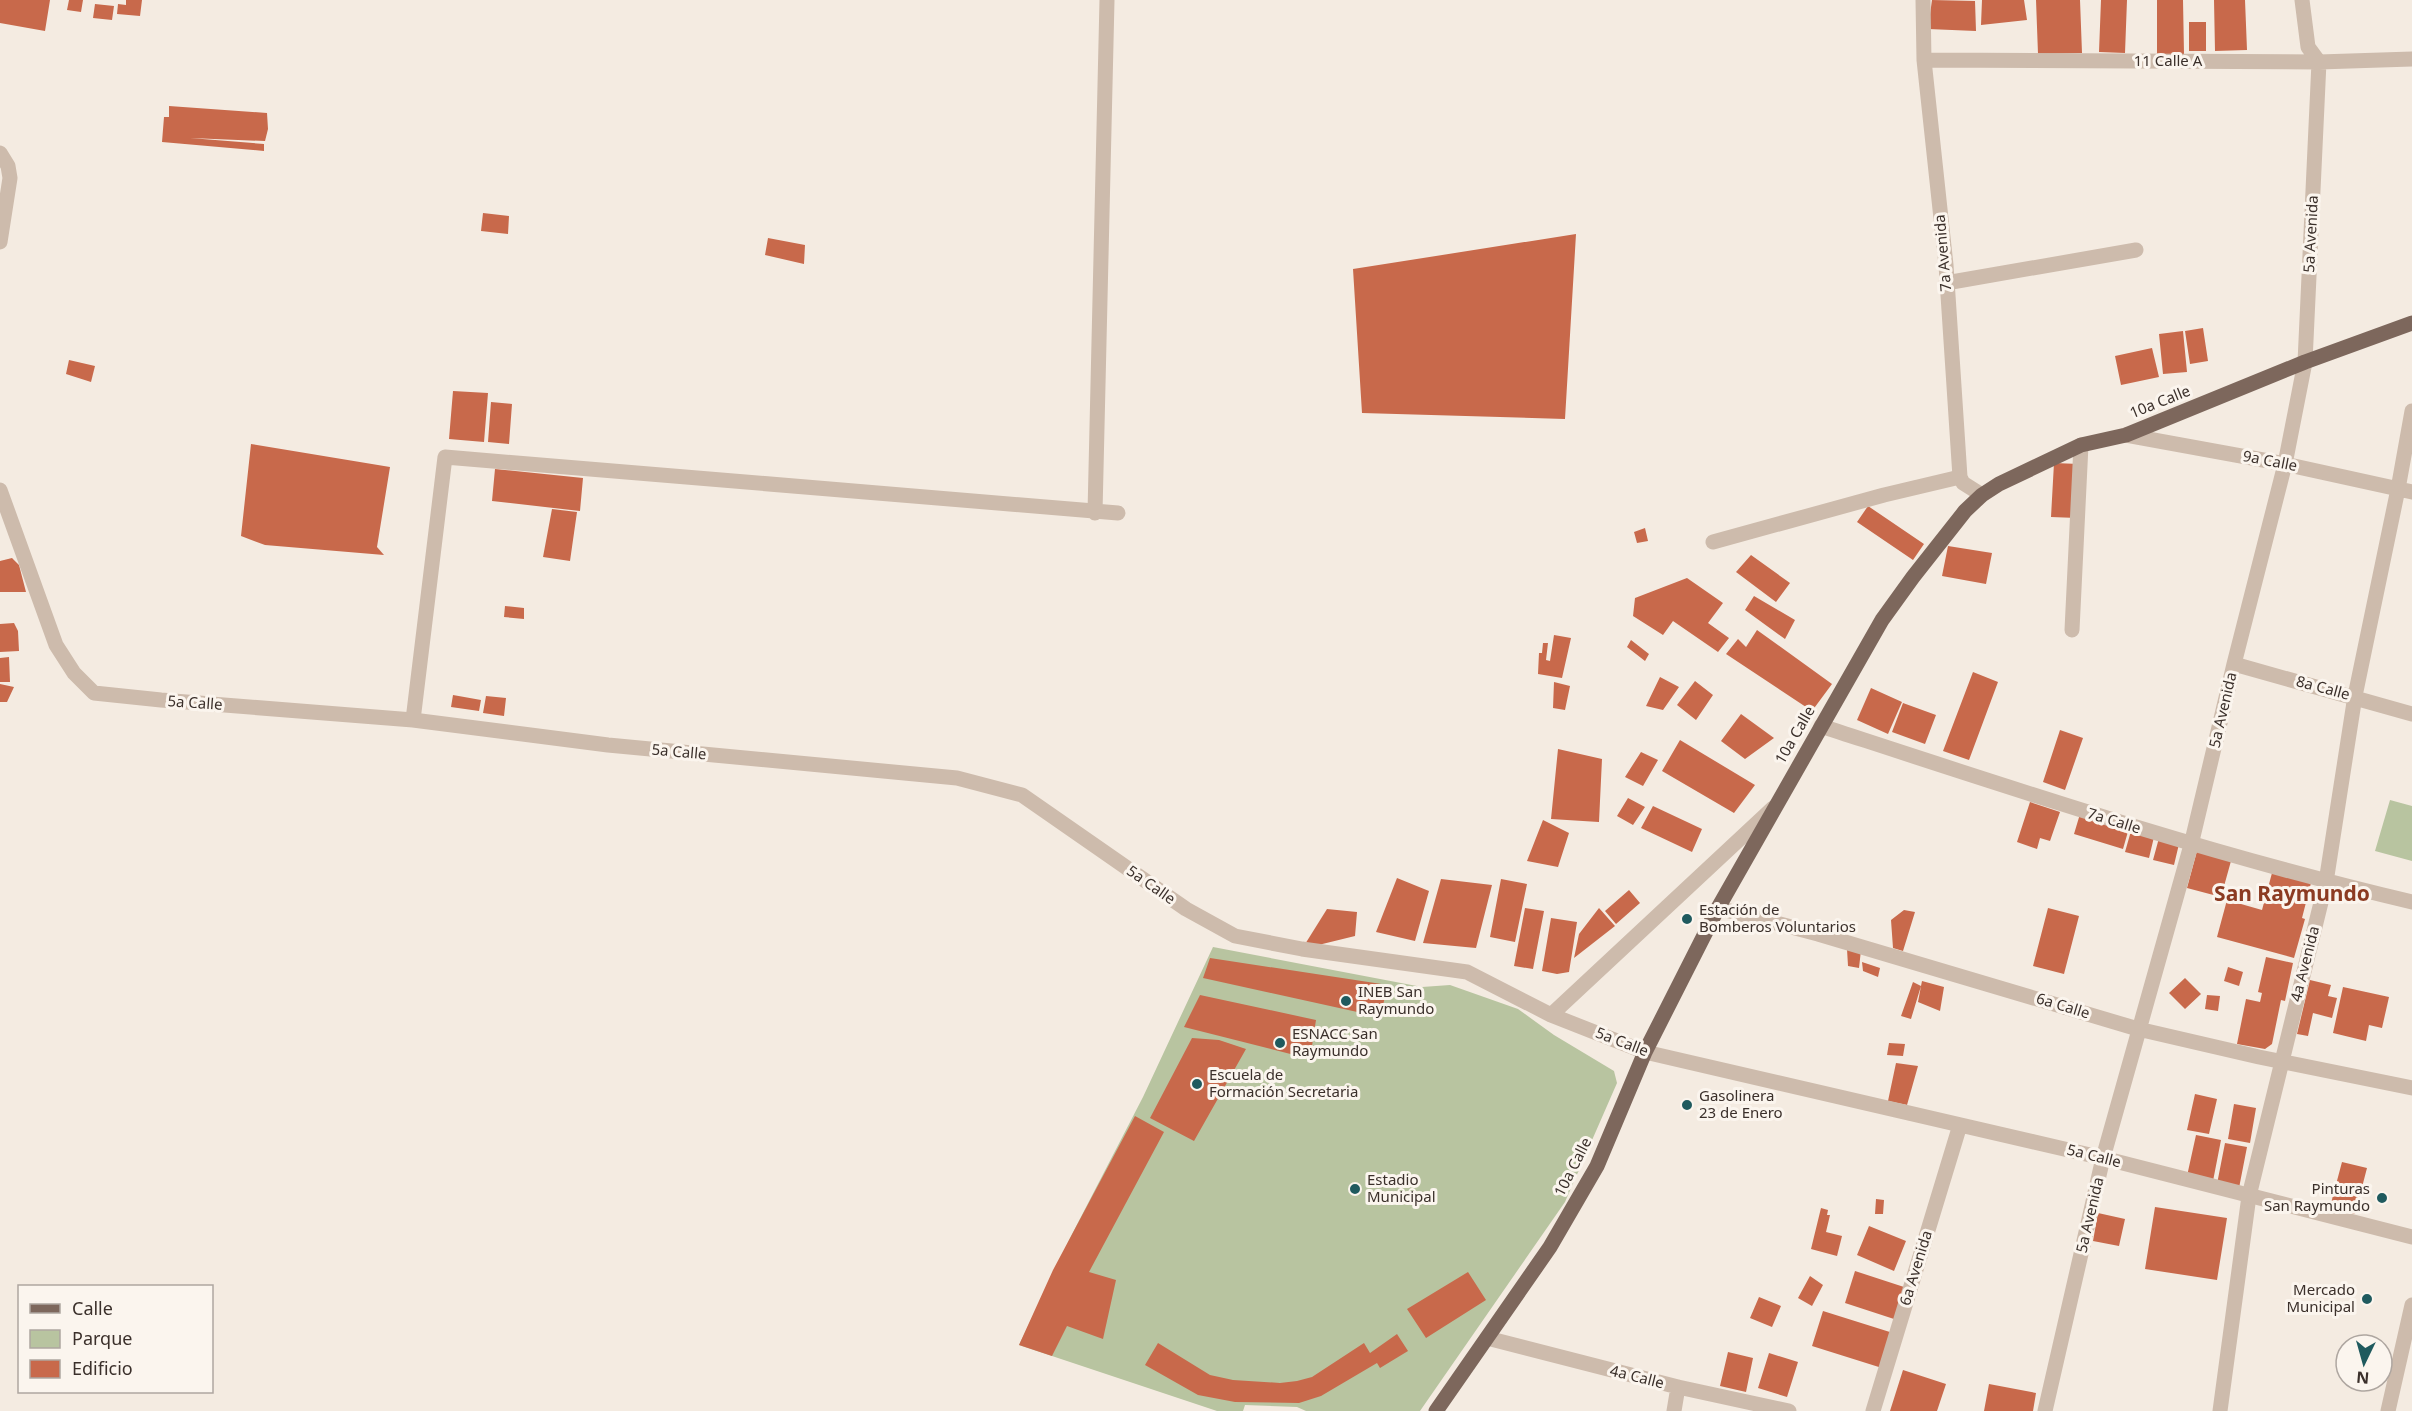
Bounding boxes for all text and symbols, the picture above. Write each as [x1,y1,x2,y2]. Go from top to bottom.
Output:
street label: 11 Calle A [2134,50,2203,70]
street label: 5a Avenida [2298,195,2322,273]
street label: 7a Avenida [1929,214,1955,292]
street label: 10a Calle [2126,380,2193,422]
street label: 9a Calle [2241,445,2299,475]
street label: 5a Avenida [2204,670,2240,750]
street label: 8a Calle [2294,670,2352,704]
street label: 5a Calle [167,690,223,714]
street label: 10a Calle [1770,702,1819,767]
street label: 5a Calle [651,739,707,763]
street label: 7a Calle [2085,802,2144,838]
street label: 5a Calle [1123,860,1180,908]
district label: San Raymundo [2214,879,2370,907]
place label: Estación de Bomberos Voluntarios [1699,899,1856,936]
marker: Estación de Bomberos Voluntarios [1680,912,1694,926]
street label: 4a Avenida [2285,924,2323,1004]
place label: INEB San Raymundo [1358,981,1434,1018]
street label: 6a Calle [2034,987,2093,1023]
marker: INEB San Raymundo [1339,994,1353,1008]
street label: 5a Calle [1593,1022,1652,1060]
place label: ESNACC San Raymundo [1292,1023,1378,1060]
marker: ESNACC San Raymundo [1273,1036,1287,1050]
place label: Escuela de Formación Secretaria [1209,1064,1358,1101]
marker: Escuela de Formación Secretaria [1190,1077,1204,1091]
place label: Gasolinera 23 de Enero [1699,1085,1783,1122]
marker: Gasolinera 23 de Enero [1680,1098,1694,1112]
street label: 10a Calle [1549,1134,1595,1199]
street label: 5a Calle [2065,1139,2123,1171]
place label: Estadio Municipal [1367,1169,1436,1206]
street label: 5a Avenida [2071,1175,2107,1255]
place label: Pinturas San Raymundo [2264,1178,2370,1215]
marker: Estadio Municipal [1348,1182,1362,1196]
marker: Pinturas San Raymundo [2375,1191,2389,1205]
street label: 6a Avenida [1894,1228,1936,1308]
place label: Mercado Municipal [2286,1279,2355,1316]
legend [18,1285,213,1393]
marker: Mercado Municipal [2360,1292,2374,1306]
text: Calle [72,1296,113,1320]
text: Parque [72,1326,132,1350]
north arrow [2334,1333,2394,1393]
text: Edificio [72,1356,133,1380]
street label: 4a Calle [1608,1360,1666,1392]
text: N [2355,1366,2370,1389]

